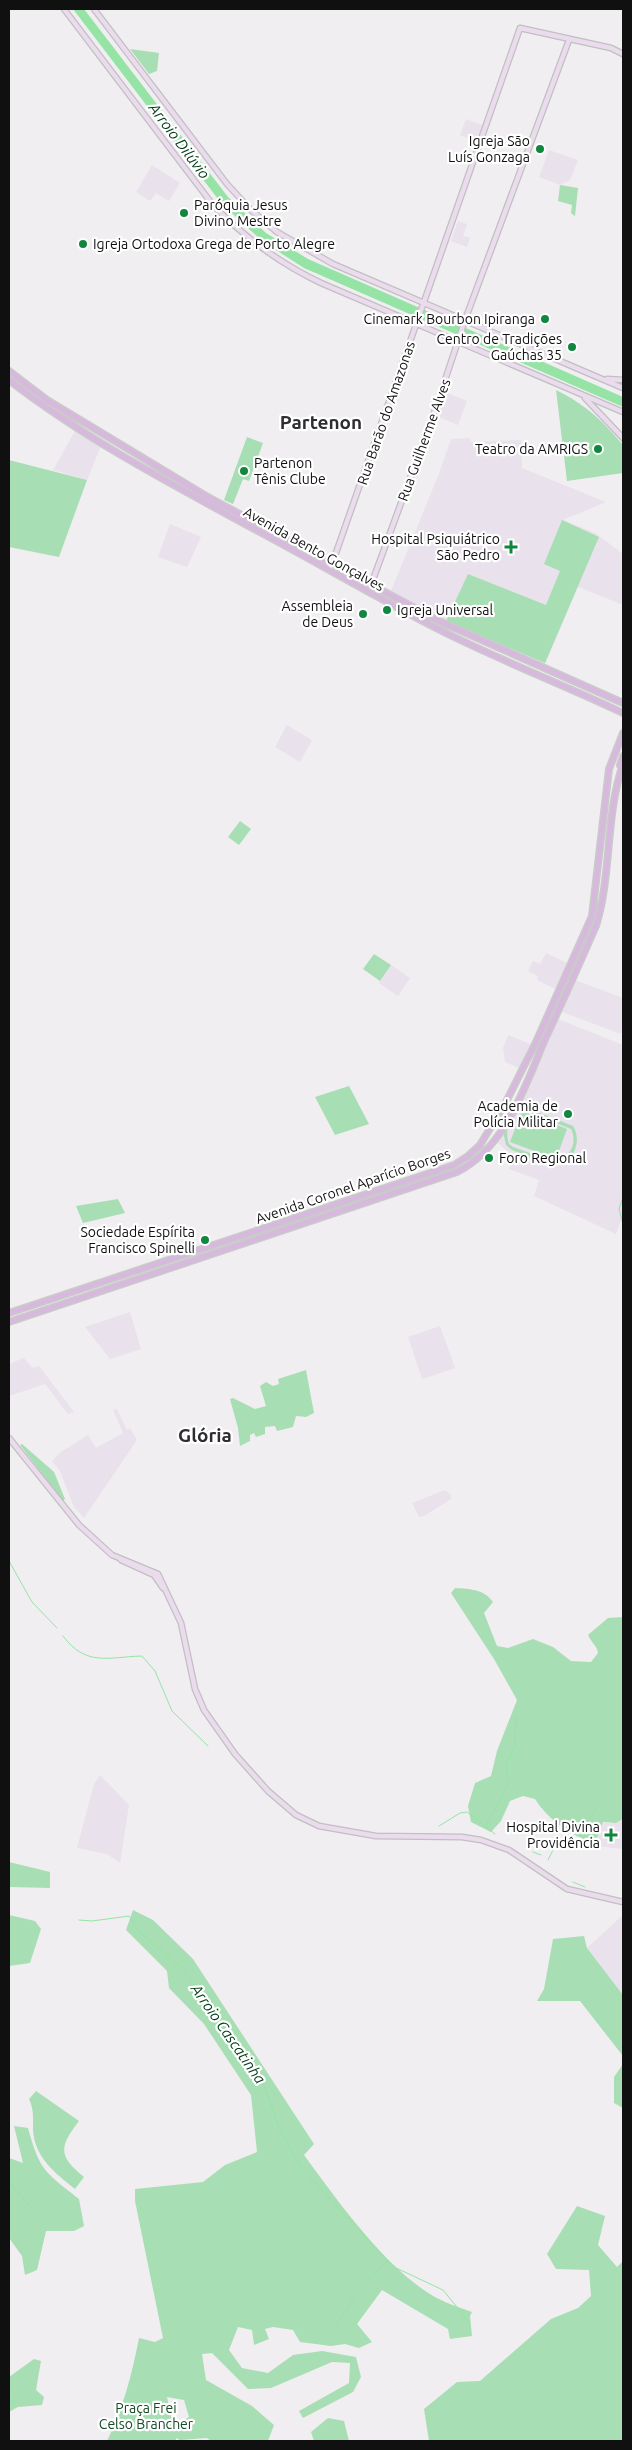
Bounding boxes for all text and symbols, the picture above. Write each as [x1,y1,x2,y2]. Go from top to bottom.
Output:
water label: Arroio Dilúvio [145,99,213,182]
place label: Igreja São Luís Gonzaga [448,133,530,165]
marker: Igreja São Luís Gonzaga [534,143,546,155]
place label: Paróquia Jesus Divino Mestre [194,197,288,229]
marker: Paróquia Jesus Divino Mestre [178,207,190,219]
place label: Igreja Ortodoxa Grega de Porto Alegre [93,236,335,252]
marker: Igreja Ortodoxa Grega de Porto Alegre [77,238,89,250]
place label: Cinemark Bourbon Ipiranga [364,311,535,327]
marker: Cinemark Bourbon Ipiranga [539,313,551,325]
place label: Centro de Tradições Gaúchas 35 [437,331,562,363]
street label: Rua Barão do Amazonas [354,339,418,487]
marker: Centro de Tradições Gaúchas 35 [566,341,578,353]
street label: Rua Guilherme Alves [394,377,454,503]
district label: Partenon [280,411,362,433]
place label: Teatro da AMRIGS [475,441,588,457]
marker: Teatro da AMRIGS [592,443,604,455]
place label: Partenon Tênis Clube [254,455,326,487]
marker: Partenon Tênis Clube [238,465,250,477]
street label: Avenida Bento Gonçalves [241,504,387,594]
place label: Hospital Psiquiátrico São Pedro [371,531,500,563]
marker: Hospital Psiquiátrico São Pedro [504,540,518,554]
place label: Assembleia de Deus [282,598,353,630]
place label: Igreja Universal [397,602,493,618]
marker: Igreja Universal [381,604,393,616]
marker: Assembleia de Deus [357,608,369,620]
place label: Academia de Polícia Militar [474,1098,559,1130]
marker: Academia de Polícia Militar [562,1108,574,1120]
street label: Avenida Coronel Aparício Borges [253,1145,453,1227]
place label: Foro Regional [499,1150,586,1166]
marker: Foro Regional [483,1152,495,1164]
place label: Sociedade Espírita Francisco Spinelli [80,1224,195,1256]
marker: Sociedade Espírita Francisco Spinelli [199,1234,211,1246]
district label: Glória [178,1424,232,1446]
place label: Hospital Divina Providência [506,1819,600,1851]
marker: Hospital Divina Providência [604,1828,618,1842]
water label: Arroio Cascatinha [187,1980,269,2087]
park label: Praça Frei Celso Brancher [99,2400,194,2432]

